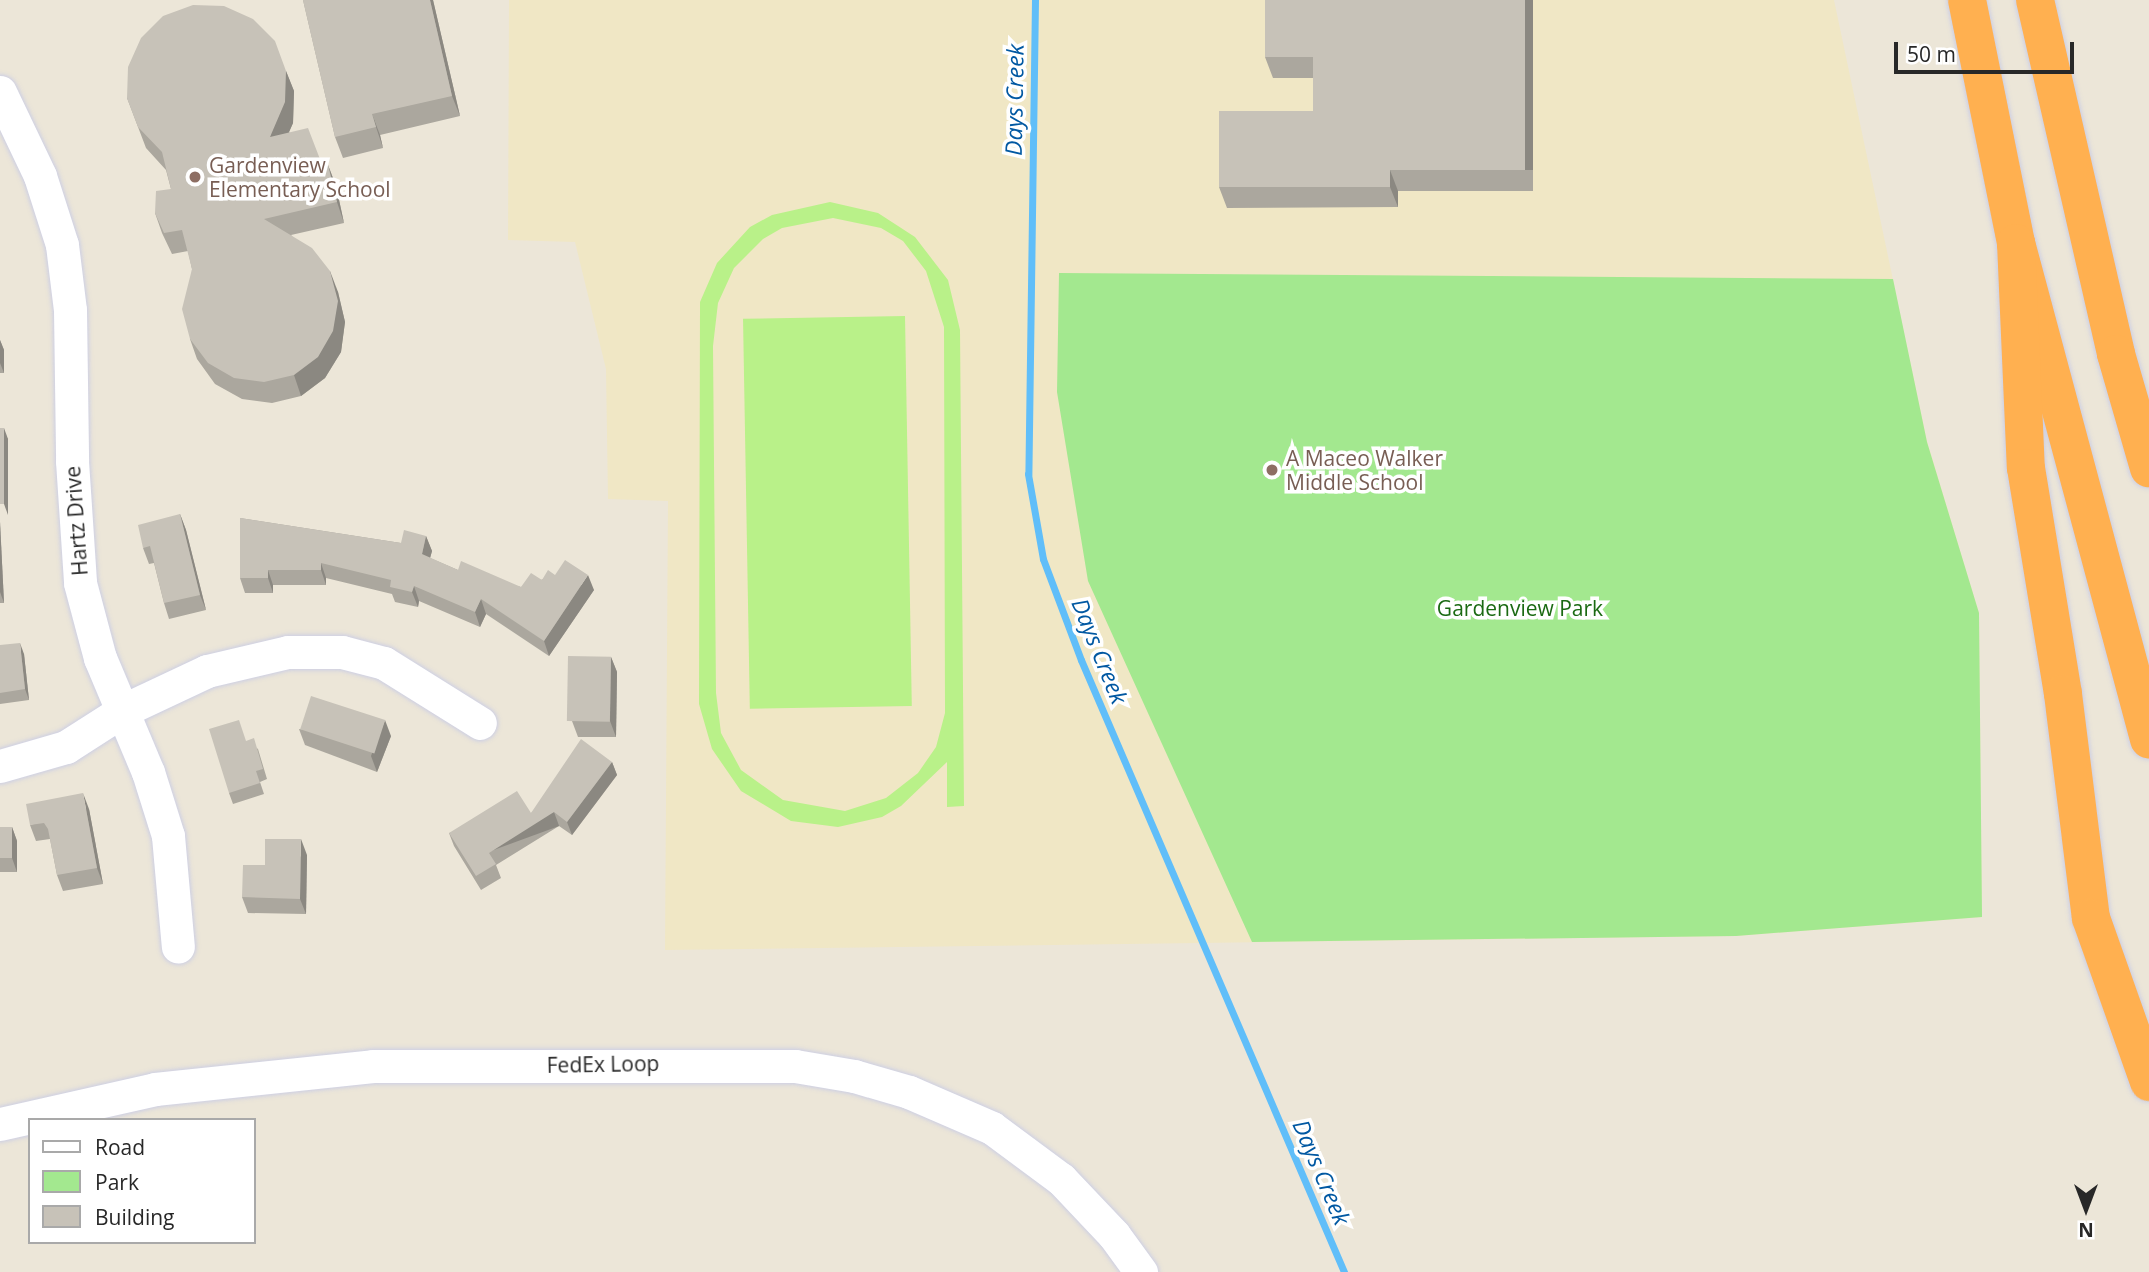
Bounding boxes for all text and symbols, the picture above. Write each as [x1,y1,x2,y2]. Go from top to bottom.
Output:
scale bar [1897,28,2077,72]
text: 50 m [1907,40,1956,68]
water label: Days Creek [999,44,1029,156]
place label: Gardenview Elementary School [209,152,391,202]
marker: Gardenview Elementary School [187,169,203,185]
place label: A Maceo Walker Middle School [1286,445,1443,495]
marker: A Maceo Walker Middle School [1264,462,1280,478]
street label: Hartz Drive [60,465,92,577]
water label: Days Creek [1066,594,1134,708]
park label: Gardenview Park [1437,595,1603,621]
street label: FedEx Loop [546,1050,660,1078]
water label: Days Creek [1287,1115,1357,1229]
legend [28,1118,256,1244]
text: Road [95,1133,145,1161]
text: Park [95,1168,139,1196]
north arrow [2051,1174,2121,1244]
text: Building [95,1203,174,1231]
text: N [2078,1217,2094,1243]

